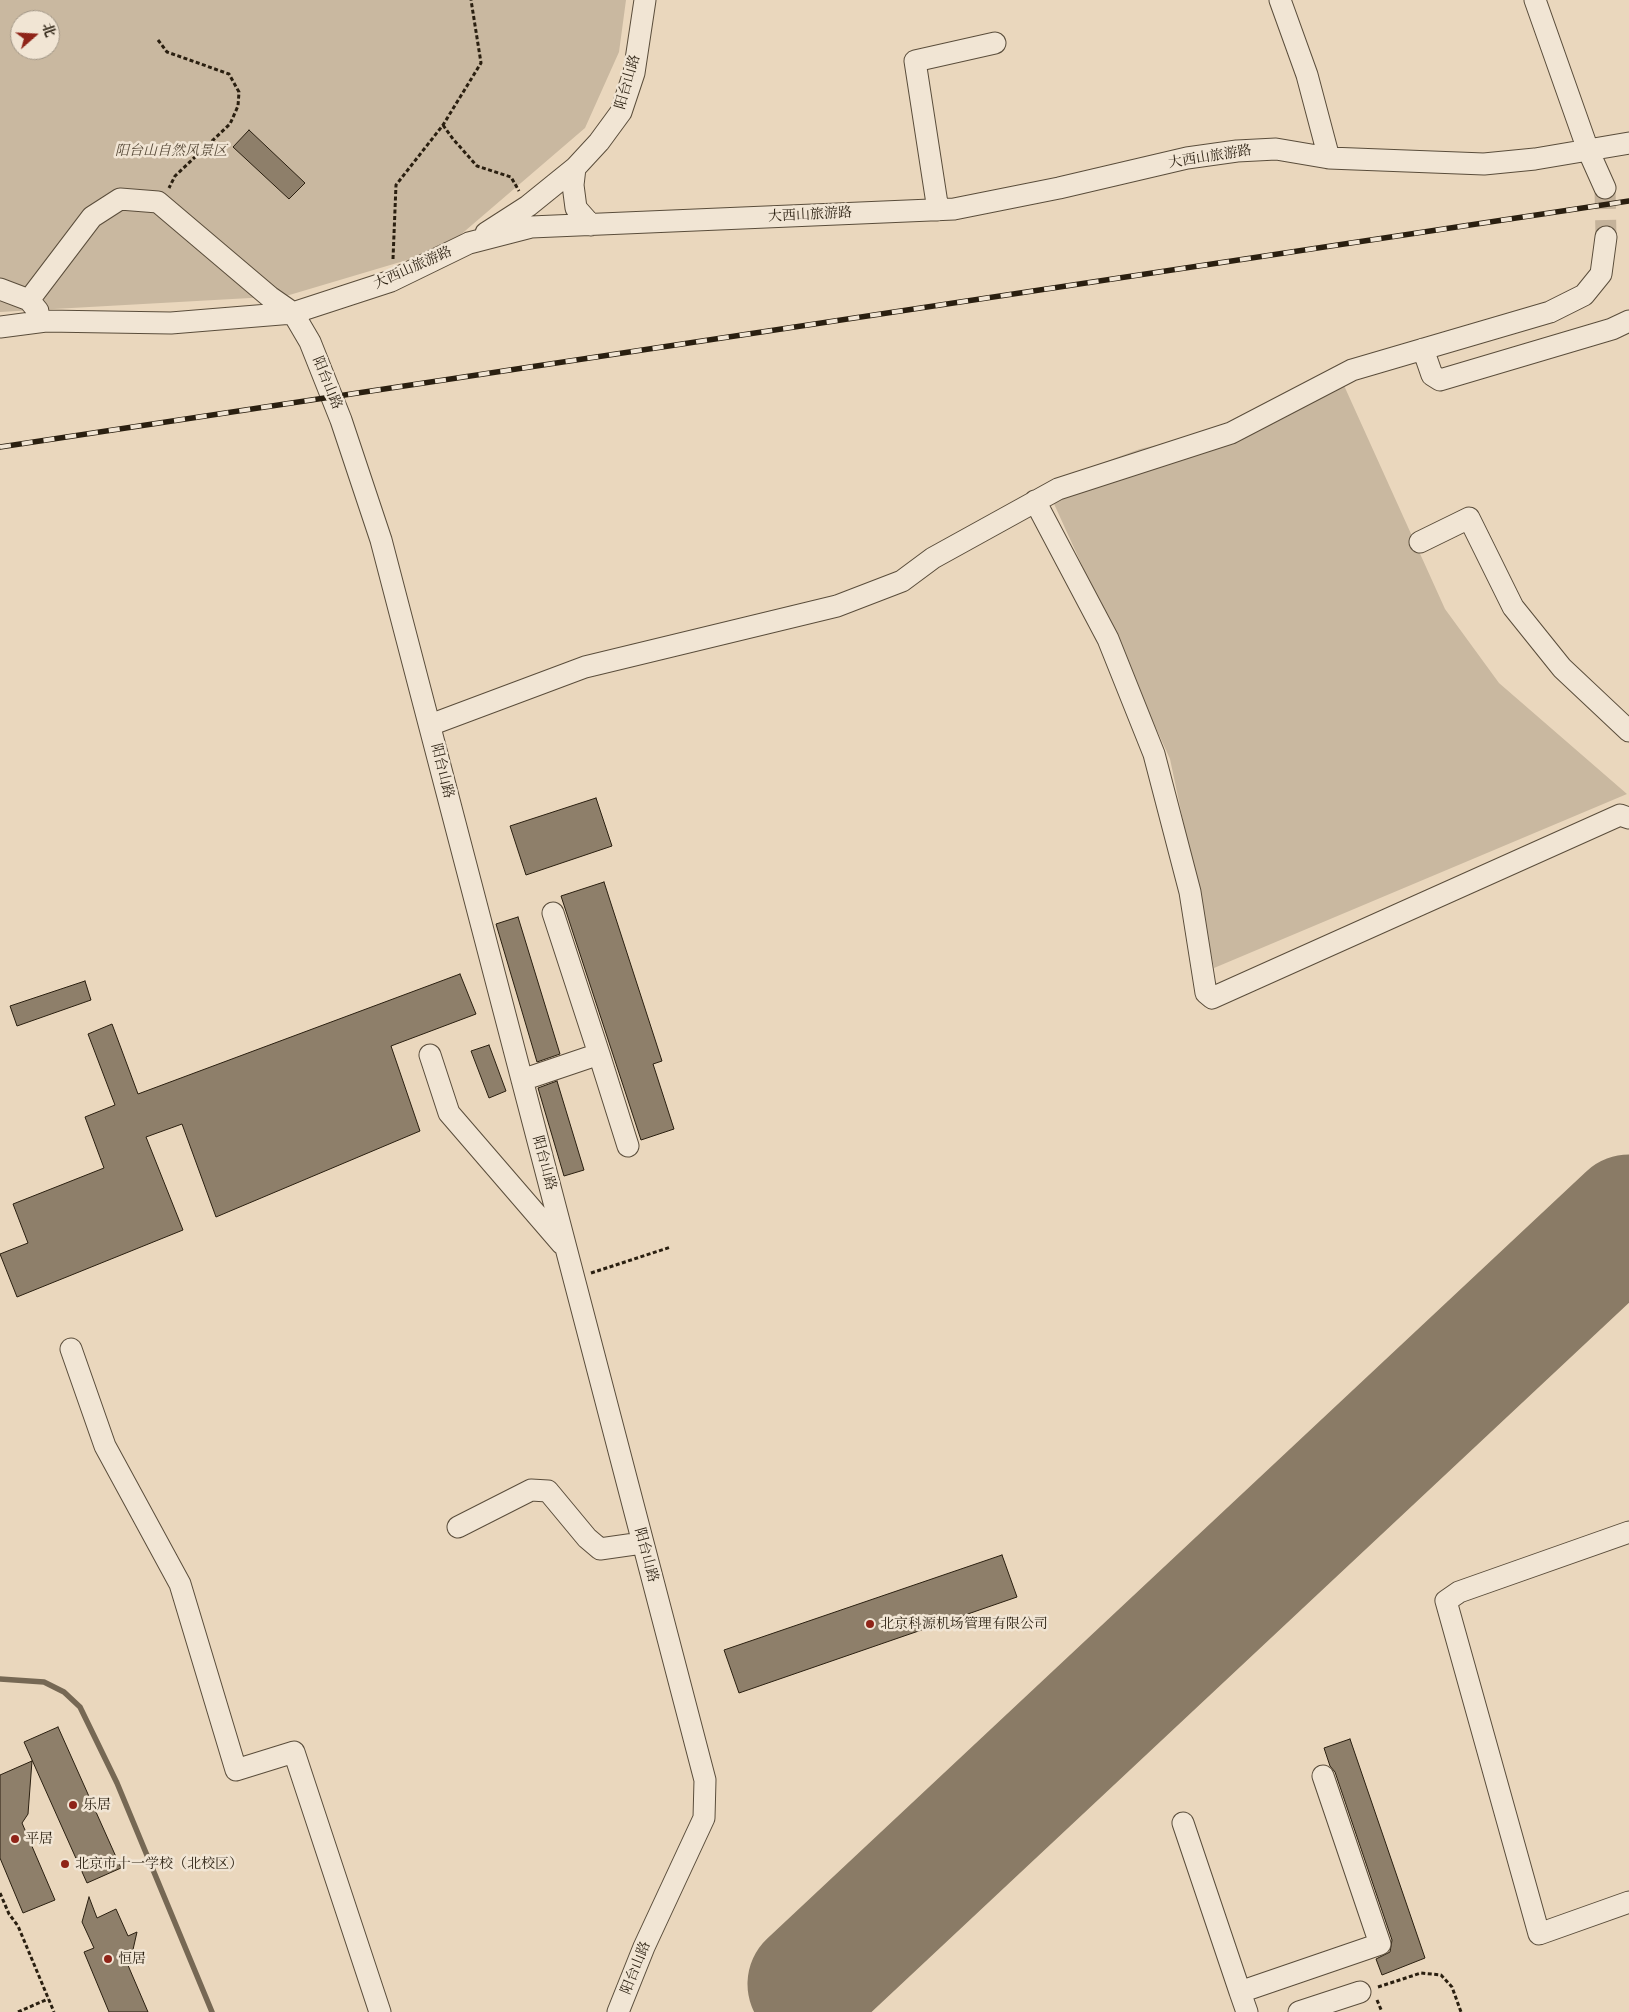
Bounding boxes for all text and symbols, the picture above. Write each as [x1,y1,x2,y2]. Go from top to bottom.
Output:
north arrow [10,10,60,60]
text: 北 [39,22,57,39]
street label: 阳台山路 [612,53,644,111]
street label: 大西山旅游路 [1167,142,1253,172]
park label: 阳台山自然风景区 [115,143,227,159]
street label: 大西山旅游路 [768,204,852,226]
street label: 大西山旅游路 [371,243,455,293]
street label: 阳台山路 [309,354,345,412]
street label: 阳台山路 [427,742,457,800]
street label: 阳台山路 [529,1134,559,1192]
street label: 阳台山路 [631,1526,661,1584]
place label: 北京科源机场管理有限公司 [880,1616,1048,1632]
marker: 北京科源机场管理有限公司 [864,1618,876,1630]
place label: 乐居 [83,1797,111,1813]
marker: 乐居 [67,1799,79,1811]
place label: 平居 [25,1831,53,1847]
marker: 平居 [9,1833,21,1845]
place label: 北京市十一学校（北校区） [75,1856,243,1872]
marker: 北京市十一学校（北校区） [59,1858,71,1870]
street label: 阳台山路 [618,1939,654,1997]
place label: 恒居 [118,1951,146,1967]
marker: 恒居 [102,1953,114,1965]

